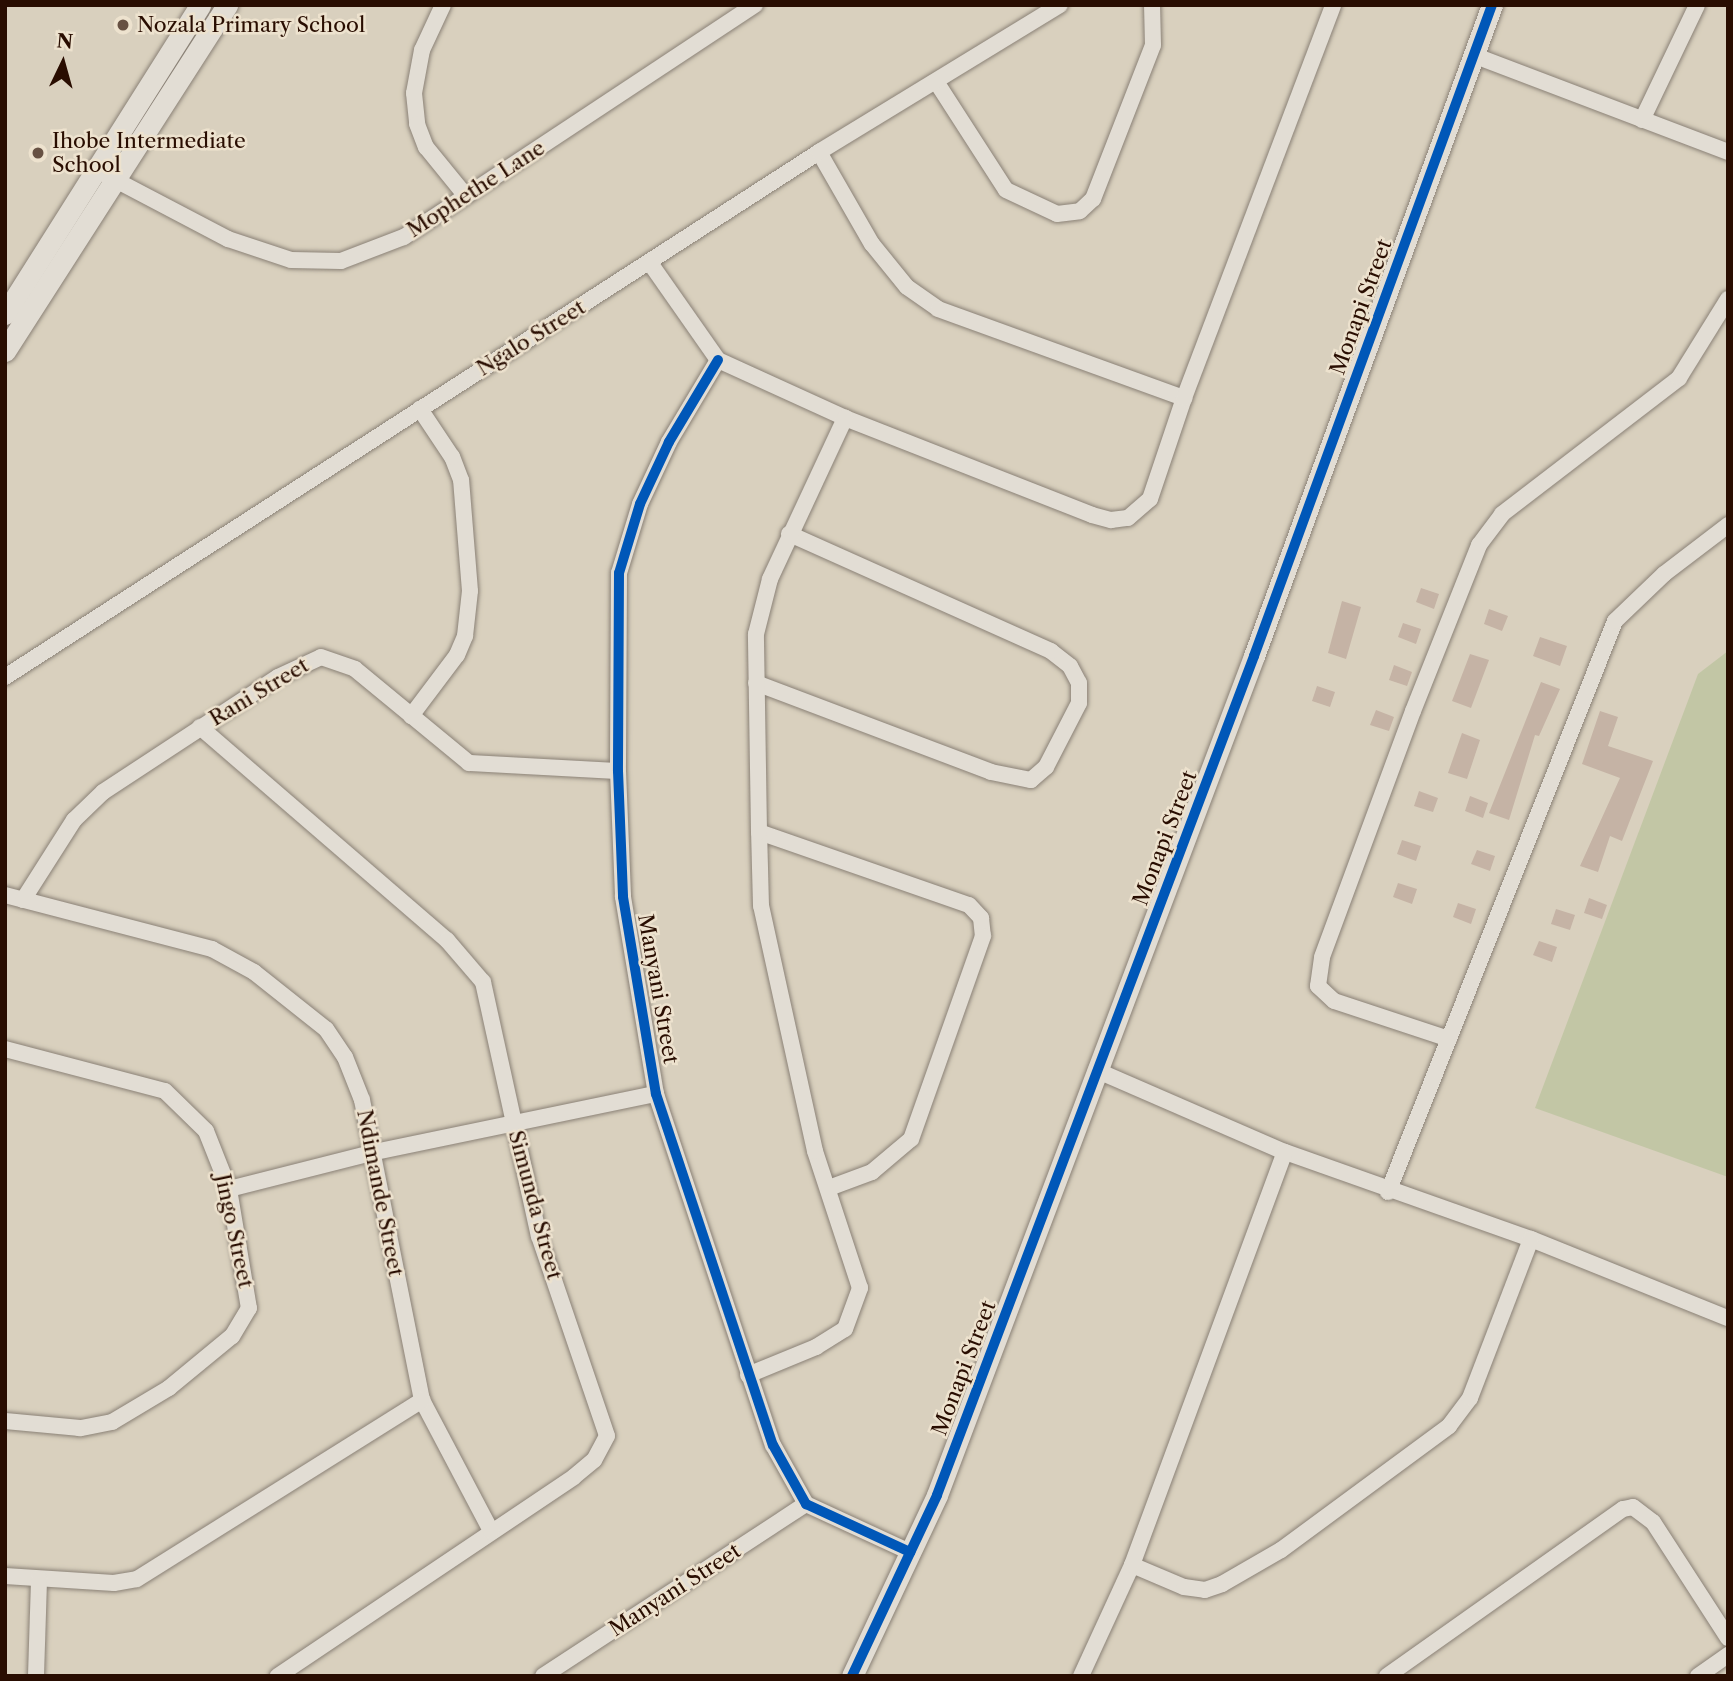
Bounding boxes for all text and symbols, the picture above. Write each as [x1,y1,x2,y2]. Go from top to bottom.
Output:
place label: Nozala Primary School [137,12,366,38]
marker: Nozala Primary School [115,17,131,33]
north arrow [28,28,98,98]
text: N [56,29,74,54]
place label: Ihobe Intermediate School [52,128,246,178]
street label: Mophethe Lane [402,135,550,243]
marker: Ihobe Intermediate School [30,145,46,161]
street label: Monapi Street [1325,236,1397,378]
street label: Ngalo Street [472,295,590,381]
street label: Rani Street [205,653,313,731]
street label: Monapi Street [1128,767,1202,909]
street label: Manyani Street [632,912,684,1066]
street label: Ndimande Street [351,1107,409,1279]
street label: Simunda Street [503,1128,567,1282]
street label: Jingo Street [210,1172,258,1290]
street label: Monapi Street [927,1297,1001,1439]
street label: Manyani Street [605,1538,745,1642]

